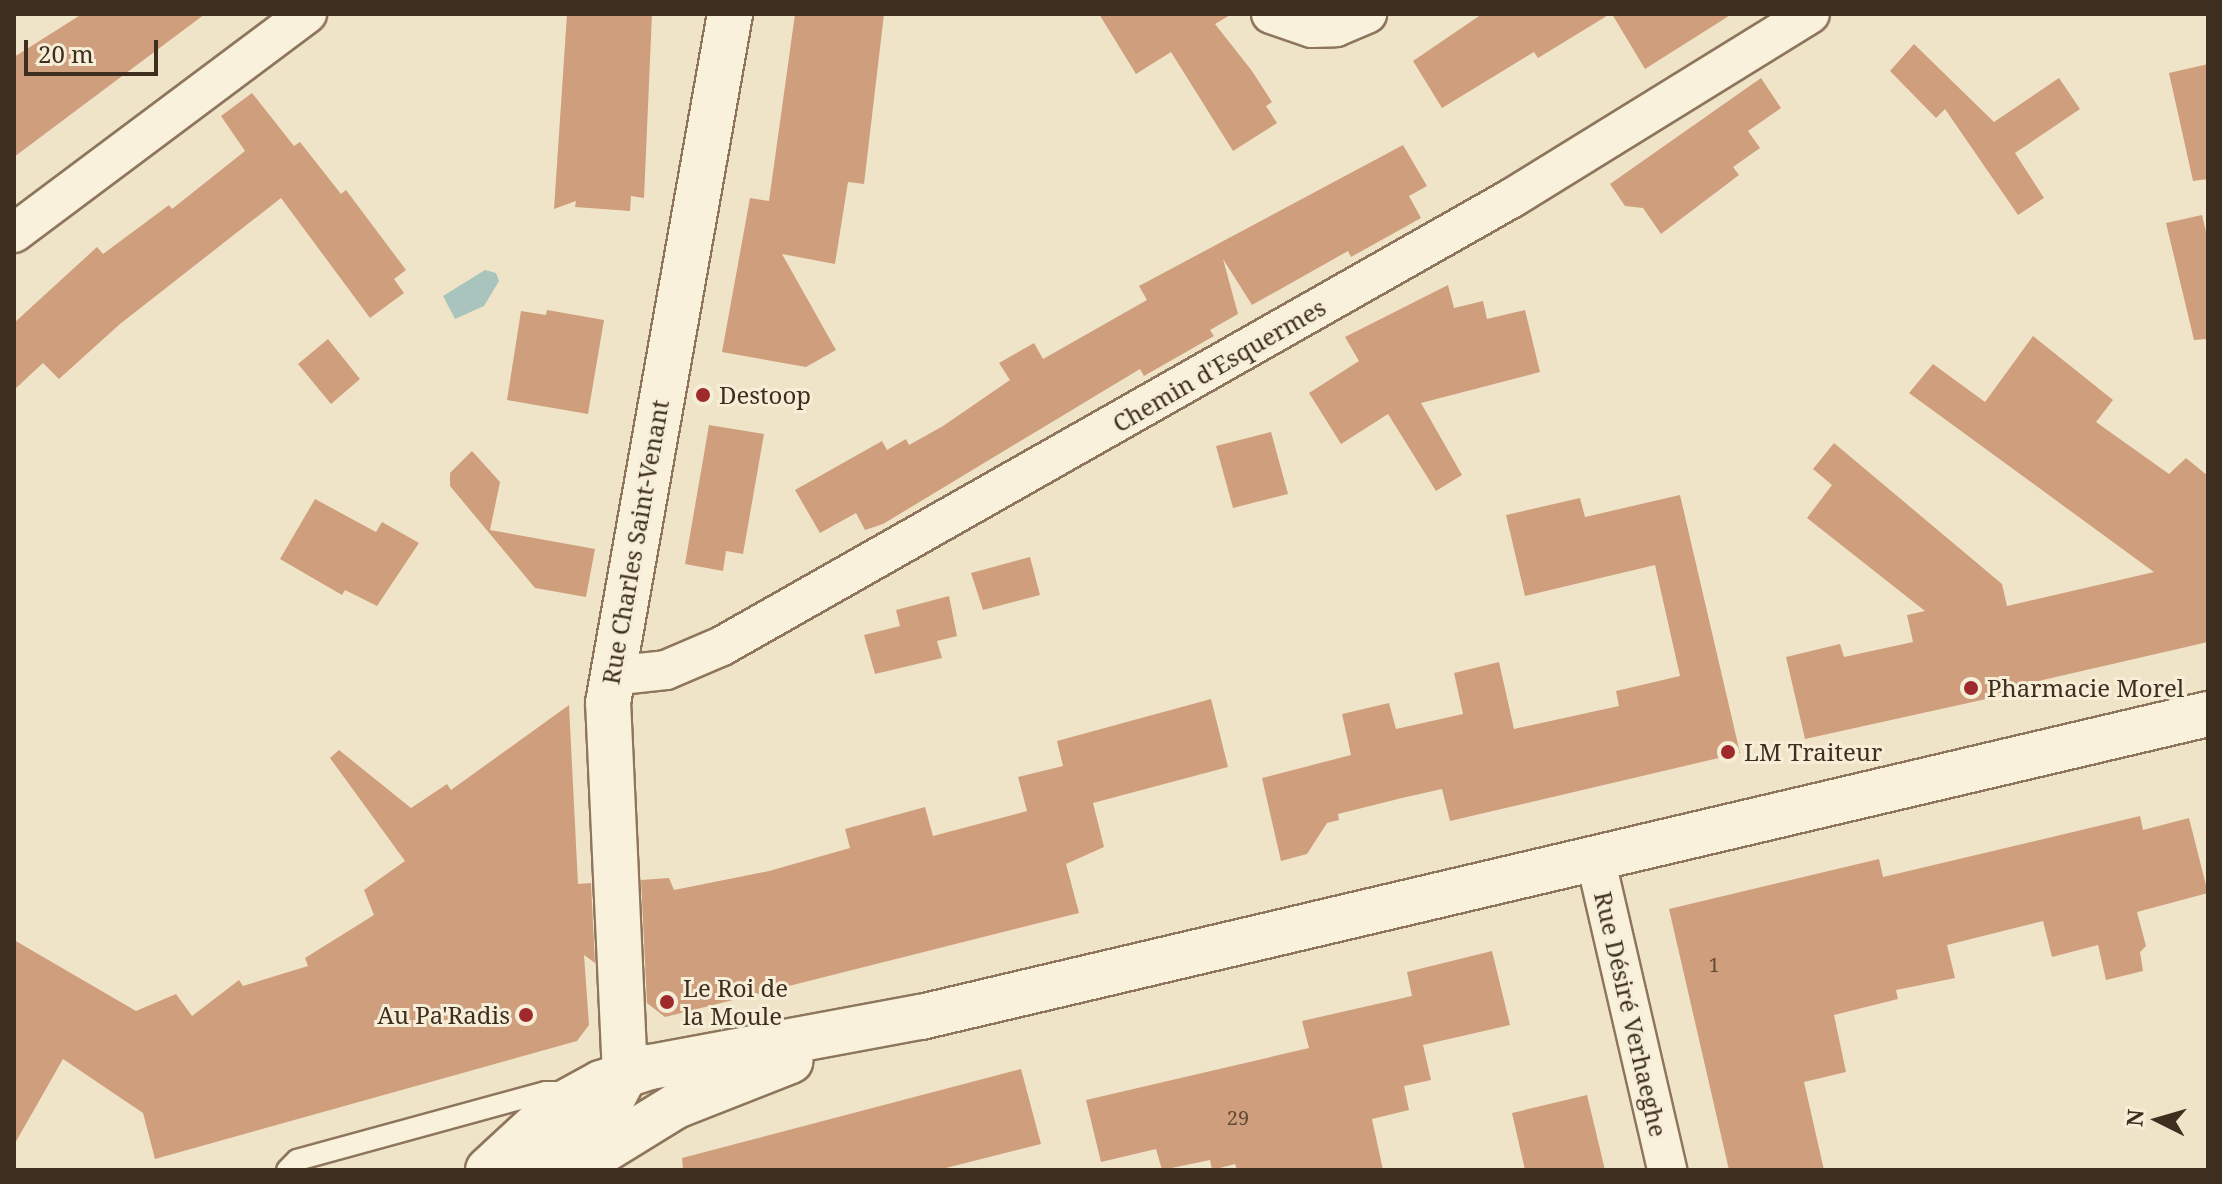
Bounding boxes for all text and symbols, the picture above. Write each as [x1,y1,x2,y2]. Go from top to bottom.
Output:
scale bar [28,24,162,74]
text: 20 m [38,37,94,70]
street label: Chemin d'Esquermes [1107,292,1331,438]
place label: Destoop [719,381,811,409]
marker: Destoop [694,386,712,404]
street label: Rue Charles Saint-Venant [596,398,674,686]
place label: Pharmacie Morel [1987,674,2184,702]
marker: Pharmacie Morel [1962,679,1980,697]
place label: LM Traiteur [1744,738,1882,766]
marker: LM Traiteur [1719,743,1737,761]
street label: Rue Désiré Verhaeghe [1589,889,1673,1139]
house number: 1 [1708,952,1720,976]
place label: Le Roi de la Moule [683,974,788,1030]
marker: Le Roi de la Moule [658,993,676,1011]
place label: Au Pa'Radis [377,1001,510,1029]
marker: Au Pa'Radis [517,1006,535,1024]
north arrow [2118,1080,2198,1160]
house number: 29 [1227,1105,1249,1129]
text: N [2118,1108,2150,1128]

